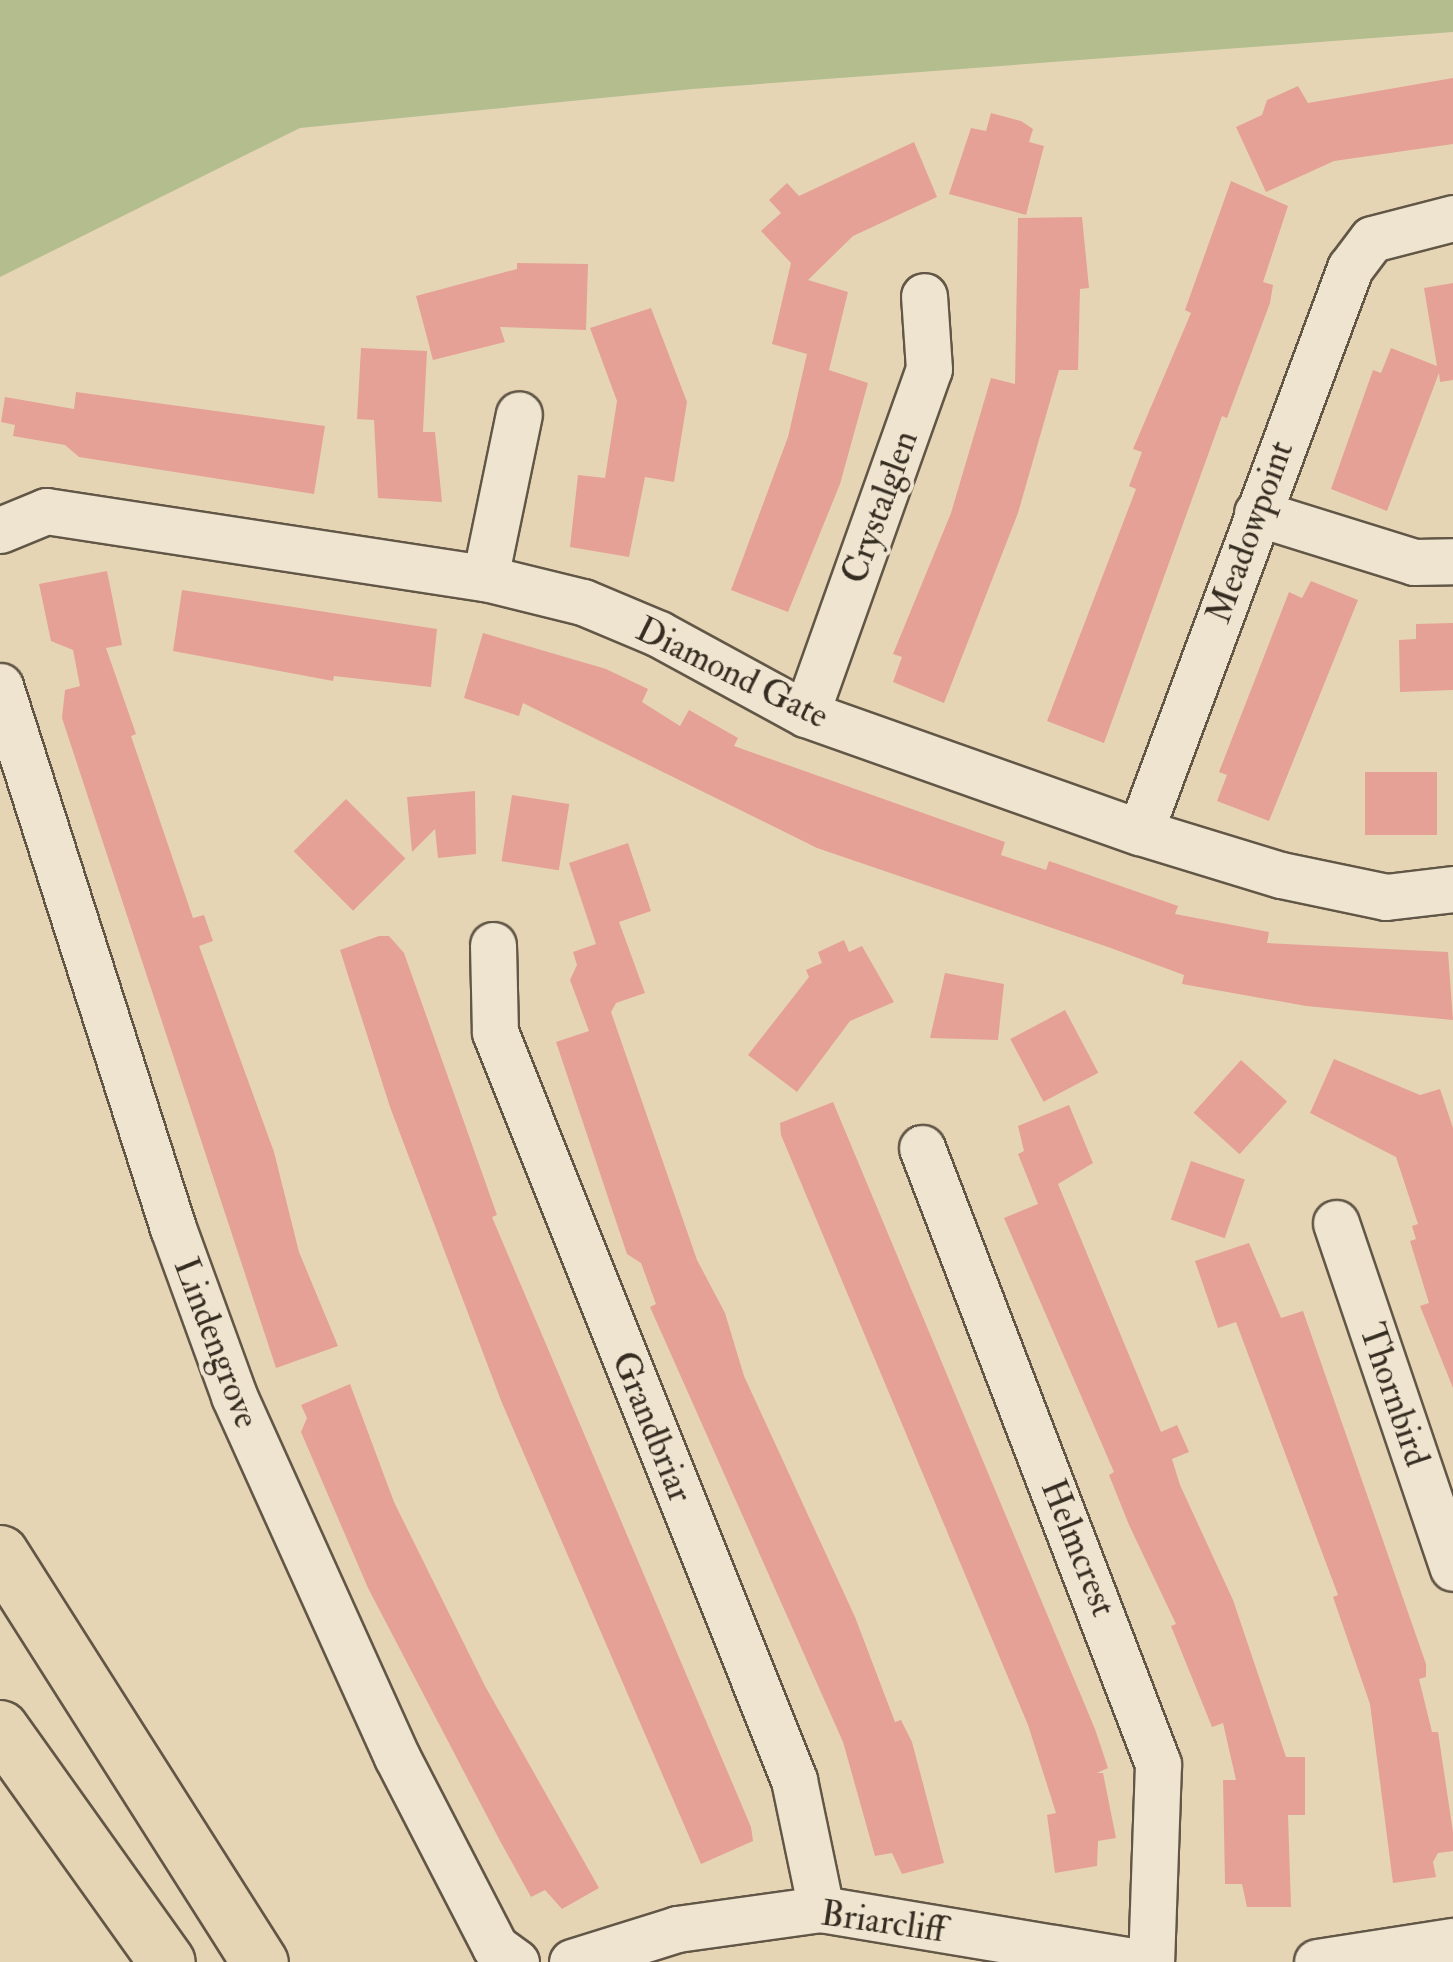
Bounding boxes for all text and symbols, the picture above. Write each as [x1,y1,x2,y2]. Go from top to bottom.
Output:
street label: Crystalglen [833,425,927,589]
street label: Meadowpoint [1198,435,1302,629]
street label: Diamond Gate [629,608,835,738]
street label: Lindengrove [164,1252,268,1434]
street label: Thornbird [1350,1318,1438,1472]
street label: Grandbriar [603,1345,701,1509]
street label: Helmcrest [1032,1473,1124,1623]
street label: Briarcliff [818,1893,948,1951]

